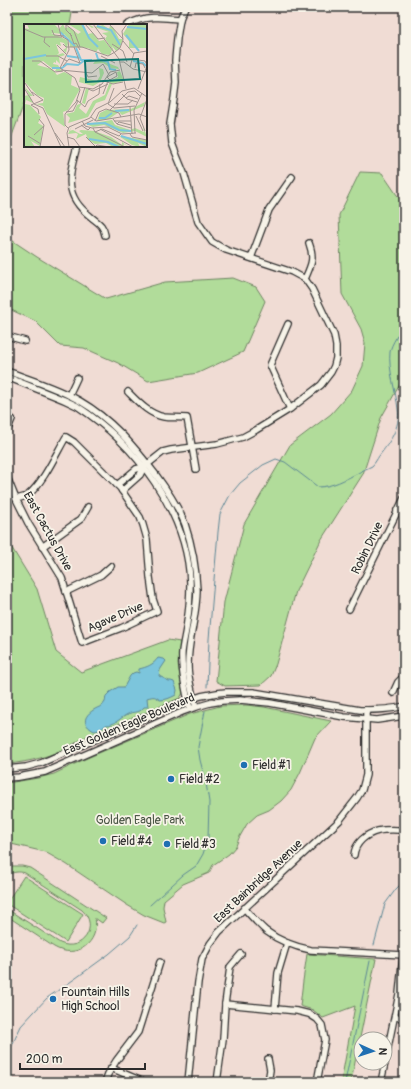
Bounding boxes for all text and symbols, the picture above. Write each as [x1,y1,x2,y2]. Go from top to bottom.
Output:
inset map [24,24,147,147]
street label: East Cactus Drive [20,489,76,574]
street label: Robin Drive [348,520,387,577]
street label: Agave Drive [85,599,145,636]
street label: East Golden Eagle Boulevard [61,690,197,759]
place label: Field #1 [252,758,291,773]
marker: Field #1 [239,760,249,770]
place label: Field #2 [179,772,220,787]
marker: Field #2 [166,774,176,784]
park label: Golden Eagle Park [96,813,184,828]
place label: Field #4 [111,834,152,849]
marker: Field #4 [98,836,108,846]
street label: East Bainbridge Avenue [211,836,306,926]
place label: Field #3 [175,837,216,852]
marker: Field #3 [162,839,172,849]
place label: Fountain Hills High School [61,985,130,1014]
marker: Fountain Hills High School [48,994,58,1004]
north arrow [353,1031,393,1071]
scale bar [20,1045,145,1071]
text: N [376,1047,389,1056]
text: 200 m [26,1052,63,1067]

